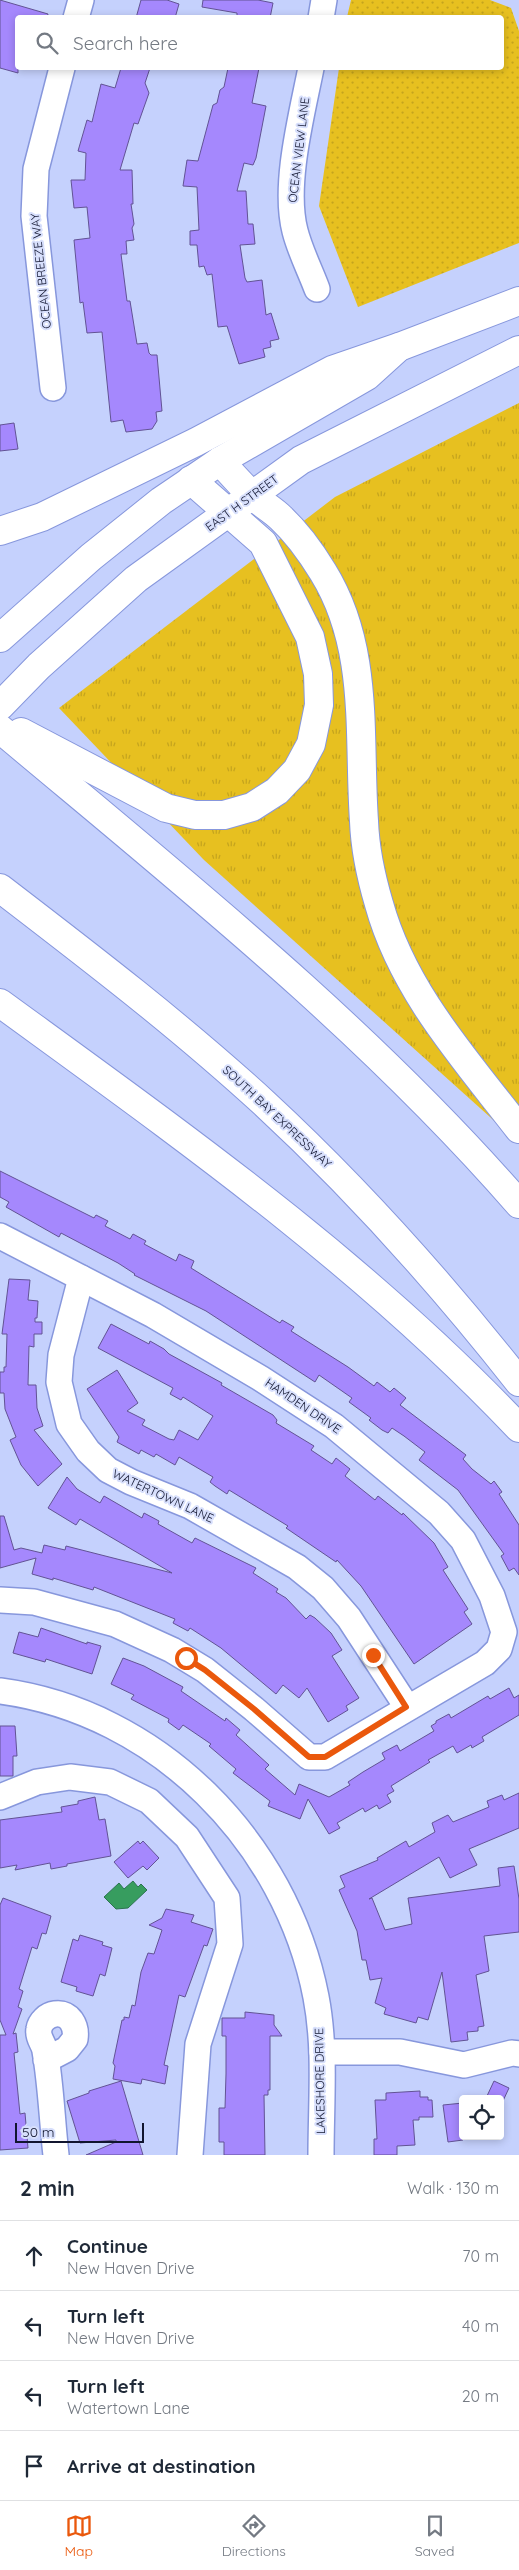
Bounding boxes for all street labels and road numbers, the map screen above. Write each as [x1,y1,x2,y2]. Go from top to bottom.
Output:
street label: OCEAN VIEW LANE [285,96,312,203]
street label: OCEAN BREEZE WAY [27,212,54,330]
street label: EAST H STREET [202,471,281,534]
street label: SOUTH BAY EXPRESSWAY [220,1062,335,1171]
street label: HAMDEN DRIVE [263,1375,344,1437]
street label: WATERTOWN LANE [110,1466,216,1526]
street label: LAKESHORE DRIVE [311,2028,328,2134]

